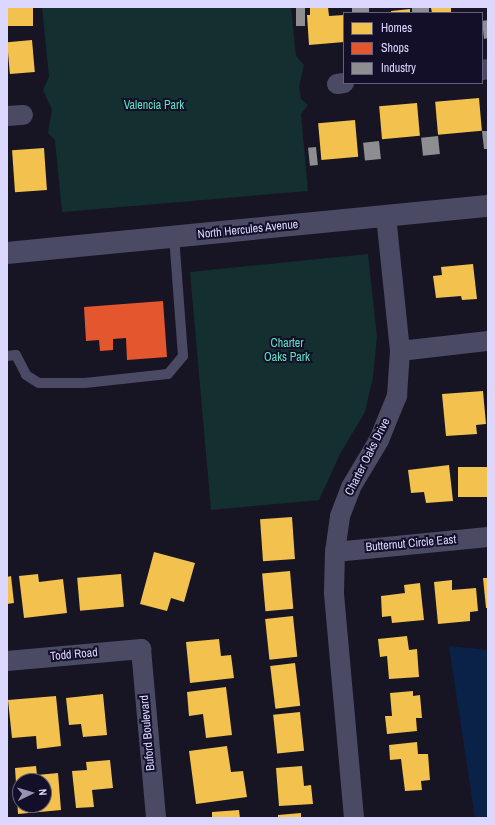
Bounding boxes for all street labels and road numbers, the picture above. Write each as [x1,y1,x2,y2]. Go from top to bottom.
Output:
street label: North Hercules Avenue [197,218,299,242]
street label: Charter Oaks Drive [342,416,394,498]
street label: Butternut Circle East [365,533,457,555]
street label: Todd Road [50,646,98,664]
street label: Buford Boulevard [138,695,158,771]

